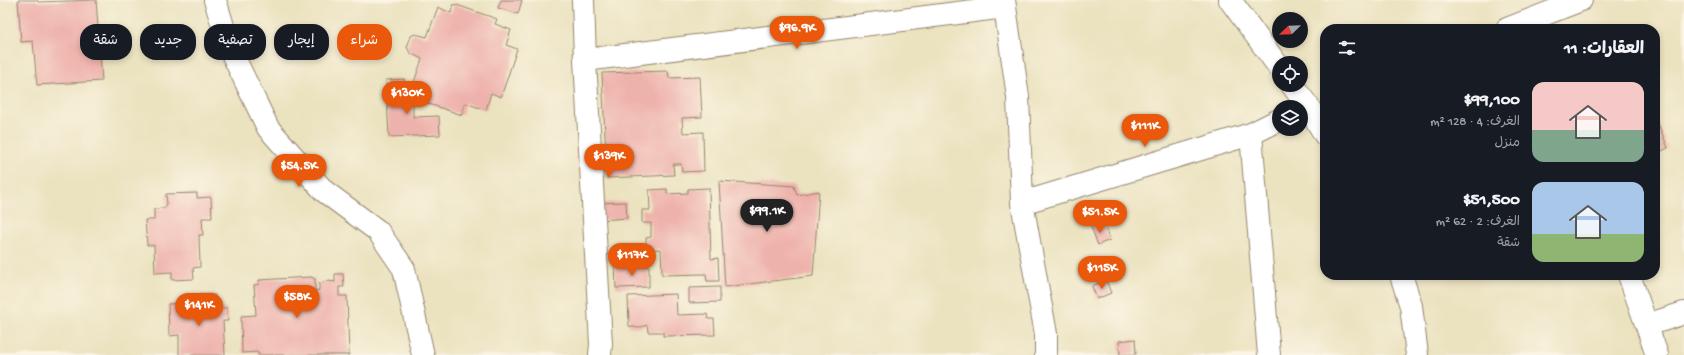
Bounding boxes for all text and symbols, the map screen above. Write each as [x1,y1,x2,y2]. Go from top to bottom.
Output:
north arrow [1272,12,1308,48]
map controls [1272,12,1308,136]
pin: $96.9K [764,16,830,50]
text: $96.9K [779,21,815,36]
chip: شقة [80,24,132,60]
chip: جديد [140,24,196,60]
chip: تصفية [204,24,266,60]
chip: إيجار [274,24,329,60]
chip: شراء [337,24,392,60]
icon: filters [1336,37,1358,59]
text: العقارات: 11 [1564,40,1644,60]
button: locate [1272,56,1308,92]
pin: $130K [379,81,435,115]
text: $130K [391,86,423,101]
text: $99,100 [1464,91,1520,111]
icon: home [1564,98,1612,146]
button: layers [1272,100,1308,136]
pin: $111K [1117,114,1173,148]
text: الغرف: 4 · 128 m² [1430,115,1520,130]
text: $111K [1131,119,1159,134]
text: منزل [1494,136,1520,151]
pin: $139K [581,144,637,178]
text: $139K [593,149,625,164]
pin: $54.5K [266,154,332,188]
text: $54.5K [281,159,317,174]
text: $51,500 [1463,191,1520,211]
icon: home [1564,198,1612,246]
pin: $99.1K [734,199,800,233]
pin: $51.5K [1067,200,1133,234]
text: $99.1K [749,204,785,219]
text: $51.5K [1082,205,1118,220]
text: الغرف: 2 · 62 m² [1436,215,1520,230]
text: شقة [1497,236,1520,251]
pin: $117K [604,243,660,277]
text: $117K [617,248,647,263]
pin: $115K [1074,256,1130,290]
text: $115K [1087,261,1117,276]
pin: $58K [273,285,321,319]
text: $58K [284,290,310,305]
pin: $141K [171,293,227,327]
text: $141K [184,298,214,313]

